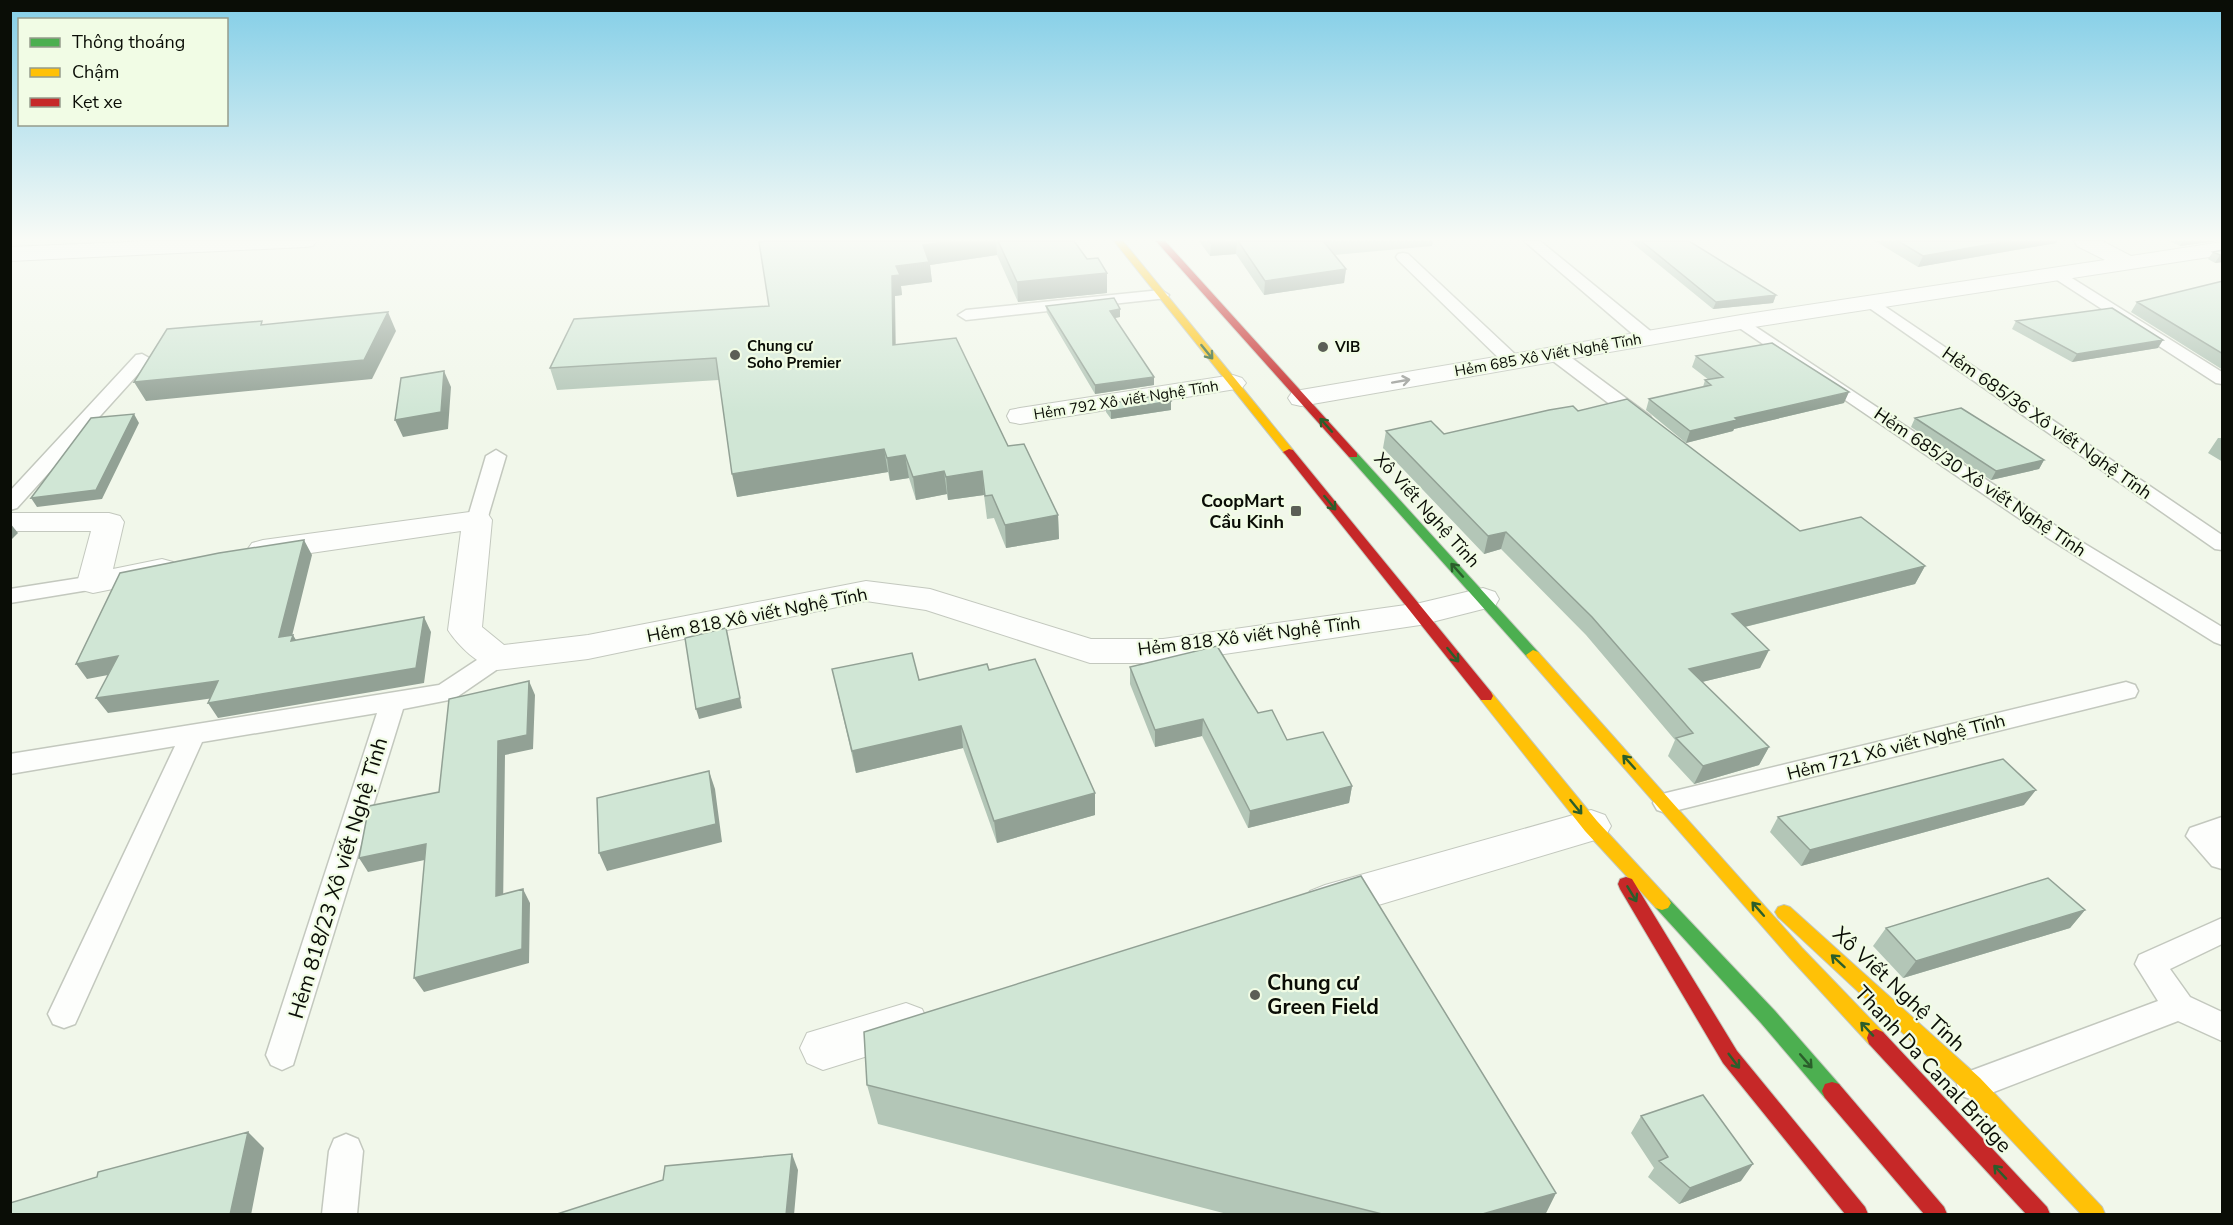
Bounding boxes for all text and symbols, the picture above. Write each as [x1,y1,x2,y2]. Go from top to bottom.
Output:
legend [18,18,228,126]
text: Thông thoáng [72,30,185,54]
text: Chậm [72,60,119,84]
text: Kẹt xe [72,90,122,114]
street label: Hẻm 685 Xô Viết Nghệ Tĩnh [1453,329,1643,381]
place label: Chung cư Soho Premier [747,336,841,373]
place label: VIB [1334,337,1360,357]
marker: VIB [1316,340,1330,354]
street label: Hẻm 685/36 Xô viết Nghệ Tĩnh [1937,341,2157,505]
one-way arrow [1201,344,1214,360]
marker: Chung cư Soho Premier [728,348,742,362]
one-way arrow [1390,375,1410,386]
street label: Hẻm 792 Xô viết Nghệ Tĩnh [1032,376,1220,424]
street label: Hẻm 685/30 Xô viết Nghệ Tĩnh [1869,402,2091,562]
one-way arrow [1319,418,1333,433]
street label: Xô Viết Nghệ Tĩnh [1369,447,1485,573]
place label: CoopMart Cầu Kinh [1201,489,1284,534]
one-way arrow [1324,495,1337,511]
marker: CoopMart Cầu Kinh [1289,504,1303,518]
one-way arrow [1450,563,1464,578]
street label: Hẻm 818 Xô viết Nghệ Tĩnh [645,582,869,648]
street label: Hẻm 818 Xô viết Nghệ Tĩnh [1136,610,1362,662]
one-way arrow [1447,647,1460,663]
street label: Hẻm 721 Xô viết Nghệ Tĩnh [1784,708,2008,786]
street label: Hẻm 818/23 Xô viết Nghệ Tĩnh [282,734,394,1022]
one-way arrow [1622,755,1636,770]
one-way arrow [1569,799,1582,815]
one-way arrow [1627,885,1639,902]
one-way arrow [1751,902,1765,917]
street label: Xô Viết Nghệ Tĩnh [1827,920,1971,1058]
one-way arrow [1830,953,1845,968]
place label: Chung cư Green Field [1267,969,1379,1021]
street label: Thanh Da Canal Bridge [1848,979,2018,1159]
marker: Chung cư Green Field [1248,988,1262,1002]
one-way arrow [1860,1022,1874,1037]
one-way arrow [1727,1052,1740,1068]
one-way arrow [1799,1053,1813,1068]
one-way arrow [1993,1164,2007,1179]

